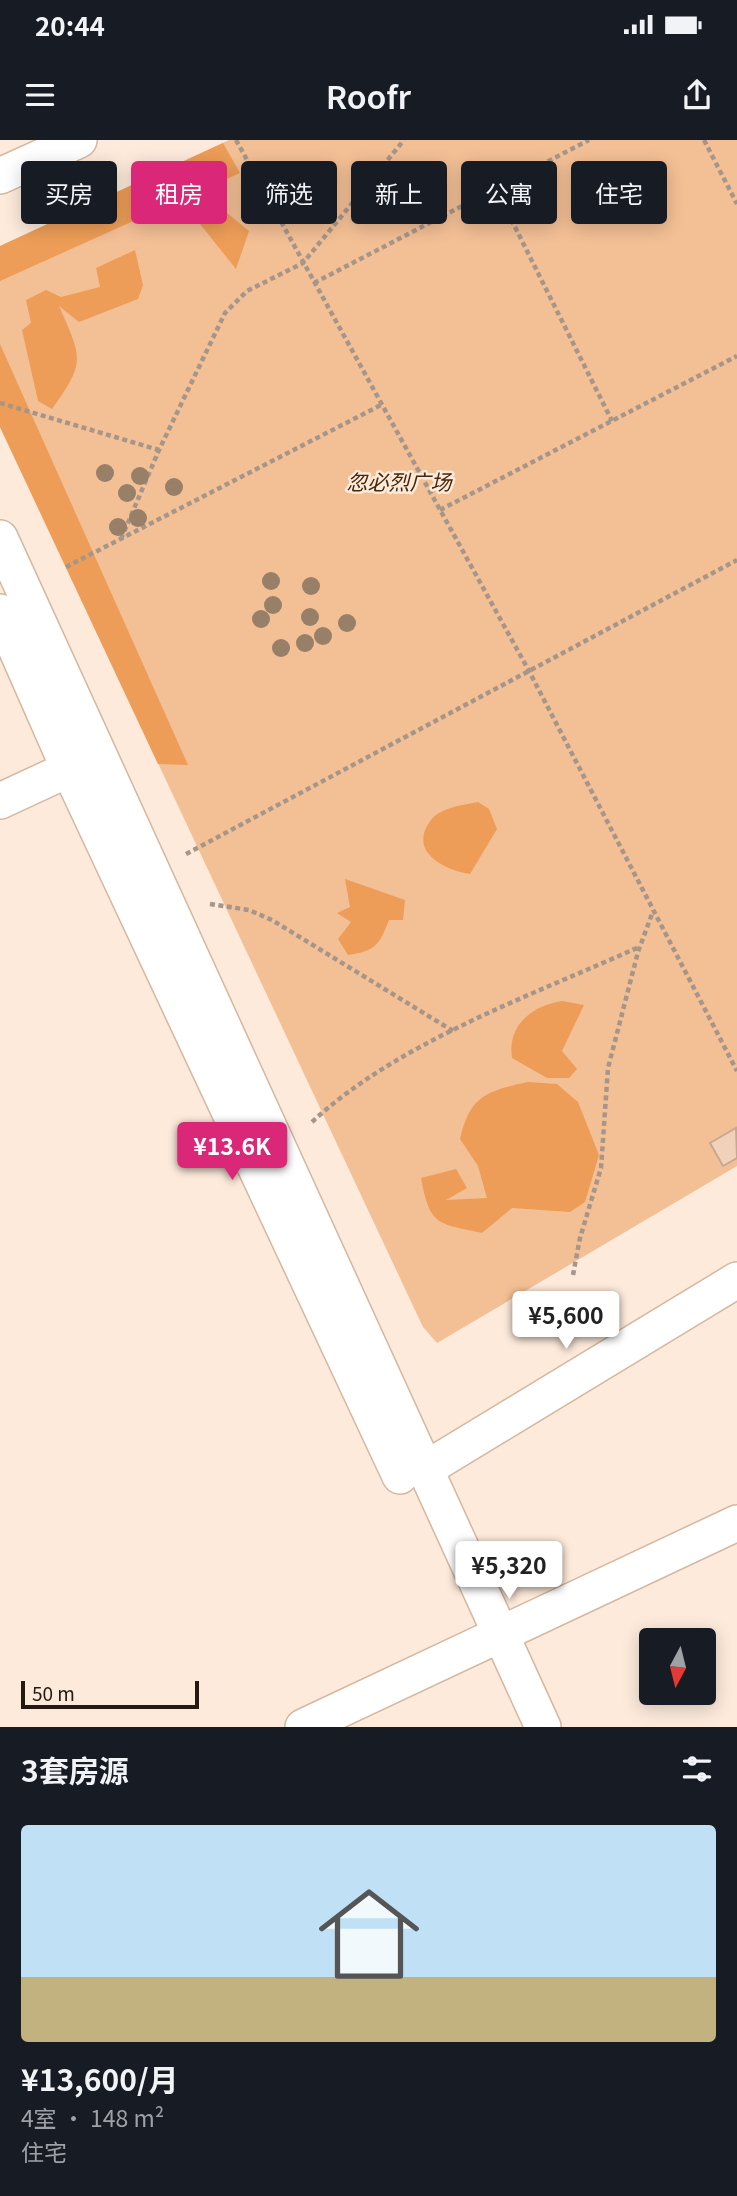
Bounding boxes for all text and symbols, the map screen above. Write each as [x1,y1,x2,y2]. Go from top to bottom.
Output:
text: 20:44 [35,6,105,43]
text: Roofr [326,72,411,118]
icon: menu [21,76,59,114]
icon: share [678,76,716,114]
chip: 买房 [21,161,117,224]
chip: 租房 [131,161,227,224]
chip: 筛选 [241,161,337,224]
chip: 新上 [351,161,447,224]
chip: 公寓 [461,161,557,224]
chip: 住宅 [571,161,667,224]
park label: 忽必烈广场 [347,466,453,496]
pin: ¥13.6K [175,1122,289,1182]
text: ¥13.6K [193,1128,271,1162]
pin: ¥5,600 [509,1292,623,1351]
text: ¥5,600 [528,1297,604,1331]
pin: ¥5,320 [452,1542,566,1601]
text: ¥5,320 [471,1547,547,1581]
north arrow [639,1628,716,1704]
map controls [639,1628,716,1705]
scale bar [21,1678,200,1710]
text: 50 m [32,1679,75,1706]
text: 3套房源 [21,1747,129,1791]
icon: filters [678,1750,716,1788]
icon: home [306,1871,432,1997]
text: ¥13,600/月 [21,2056,179,2100]
text: 4室 · 148 m² [21,2100,164,2134]
text: 住宅 [21,2134,67,2168]

